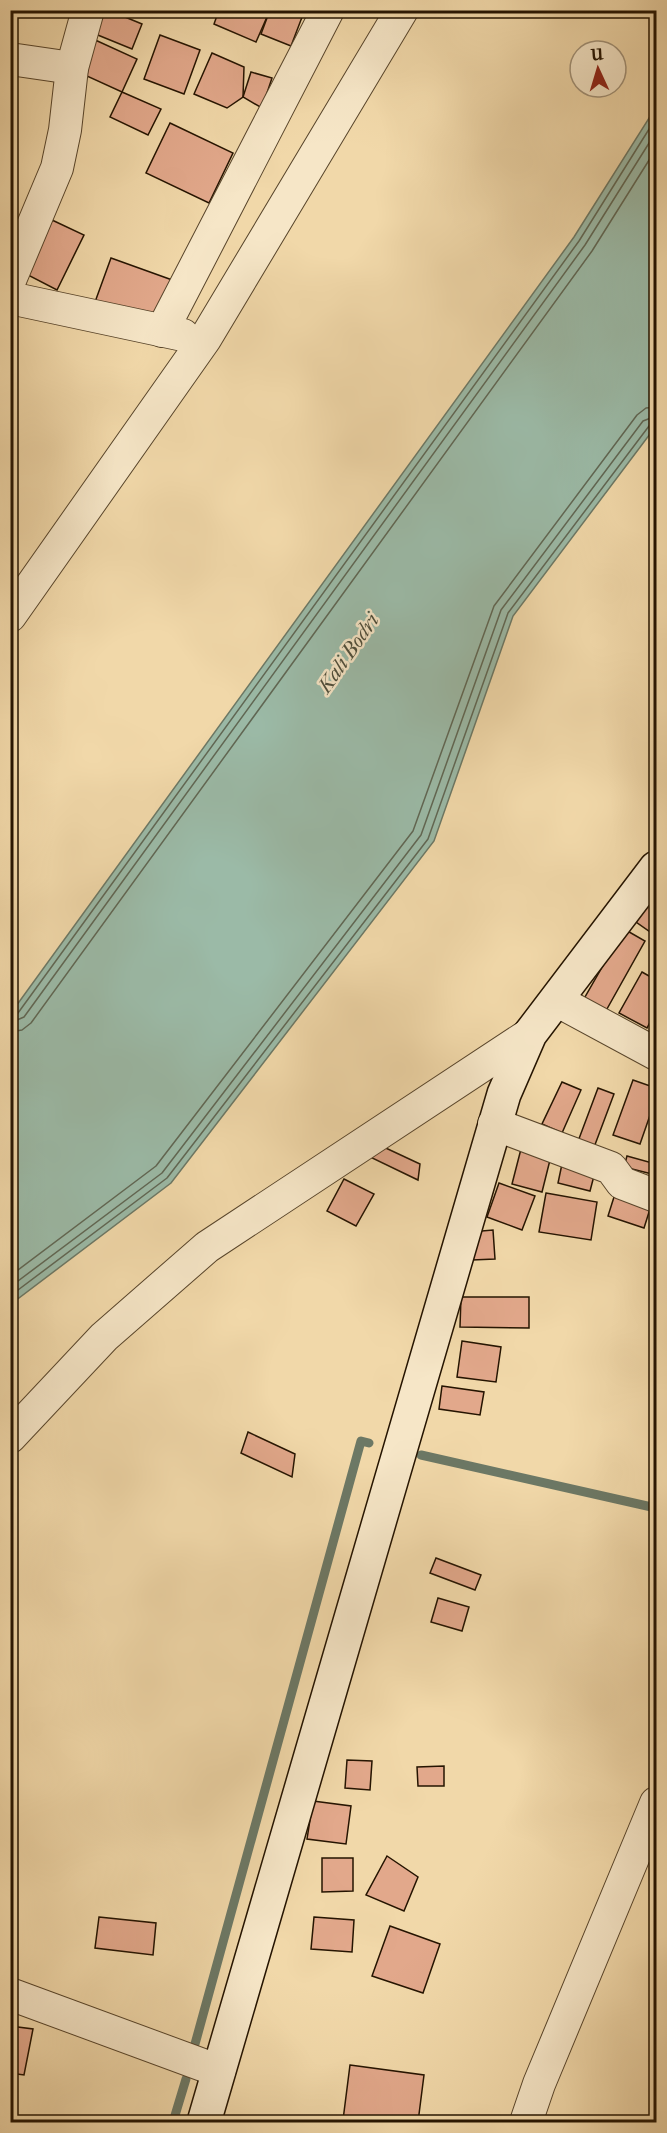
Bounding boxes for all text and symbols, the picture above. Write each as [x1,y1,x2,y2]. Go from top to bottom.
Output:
north arrow [568,39,628,99]
text: U [589,45,604,65]
water label: Kali Bodri [311,607,385,699]

